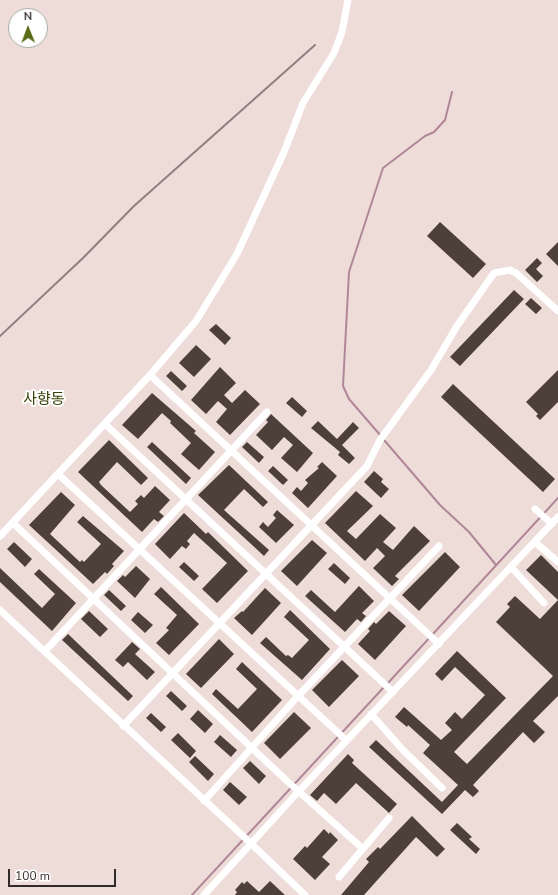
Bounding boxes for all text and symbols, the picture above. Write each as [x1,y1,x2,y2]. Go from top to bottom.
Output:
north arrow [8,8,48,48]
text: N [24,9,32,24]
district label: 사향동 [23,391,65,409]
scale bar [10,861,118,887]
text: 100 m [15,868,50,884]

